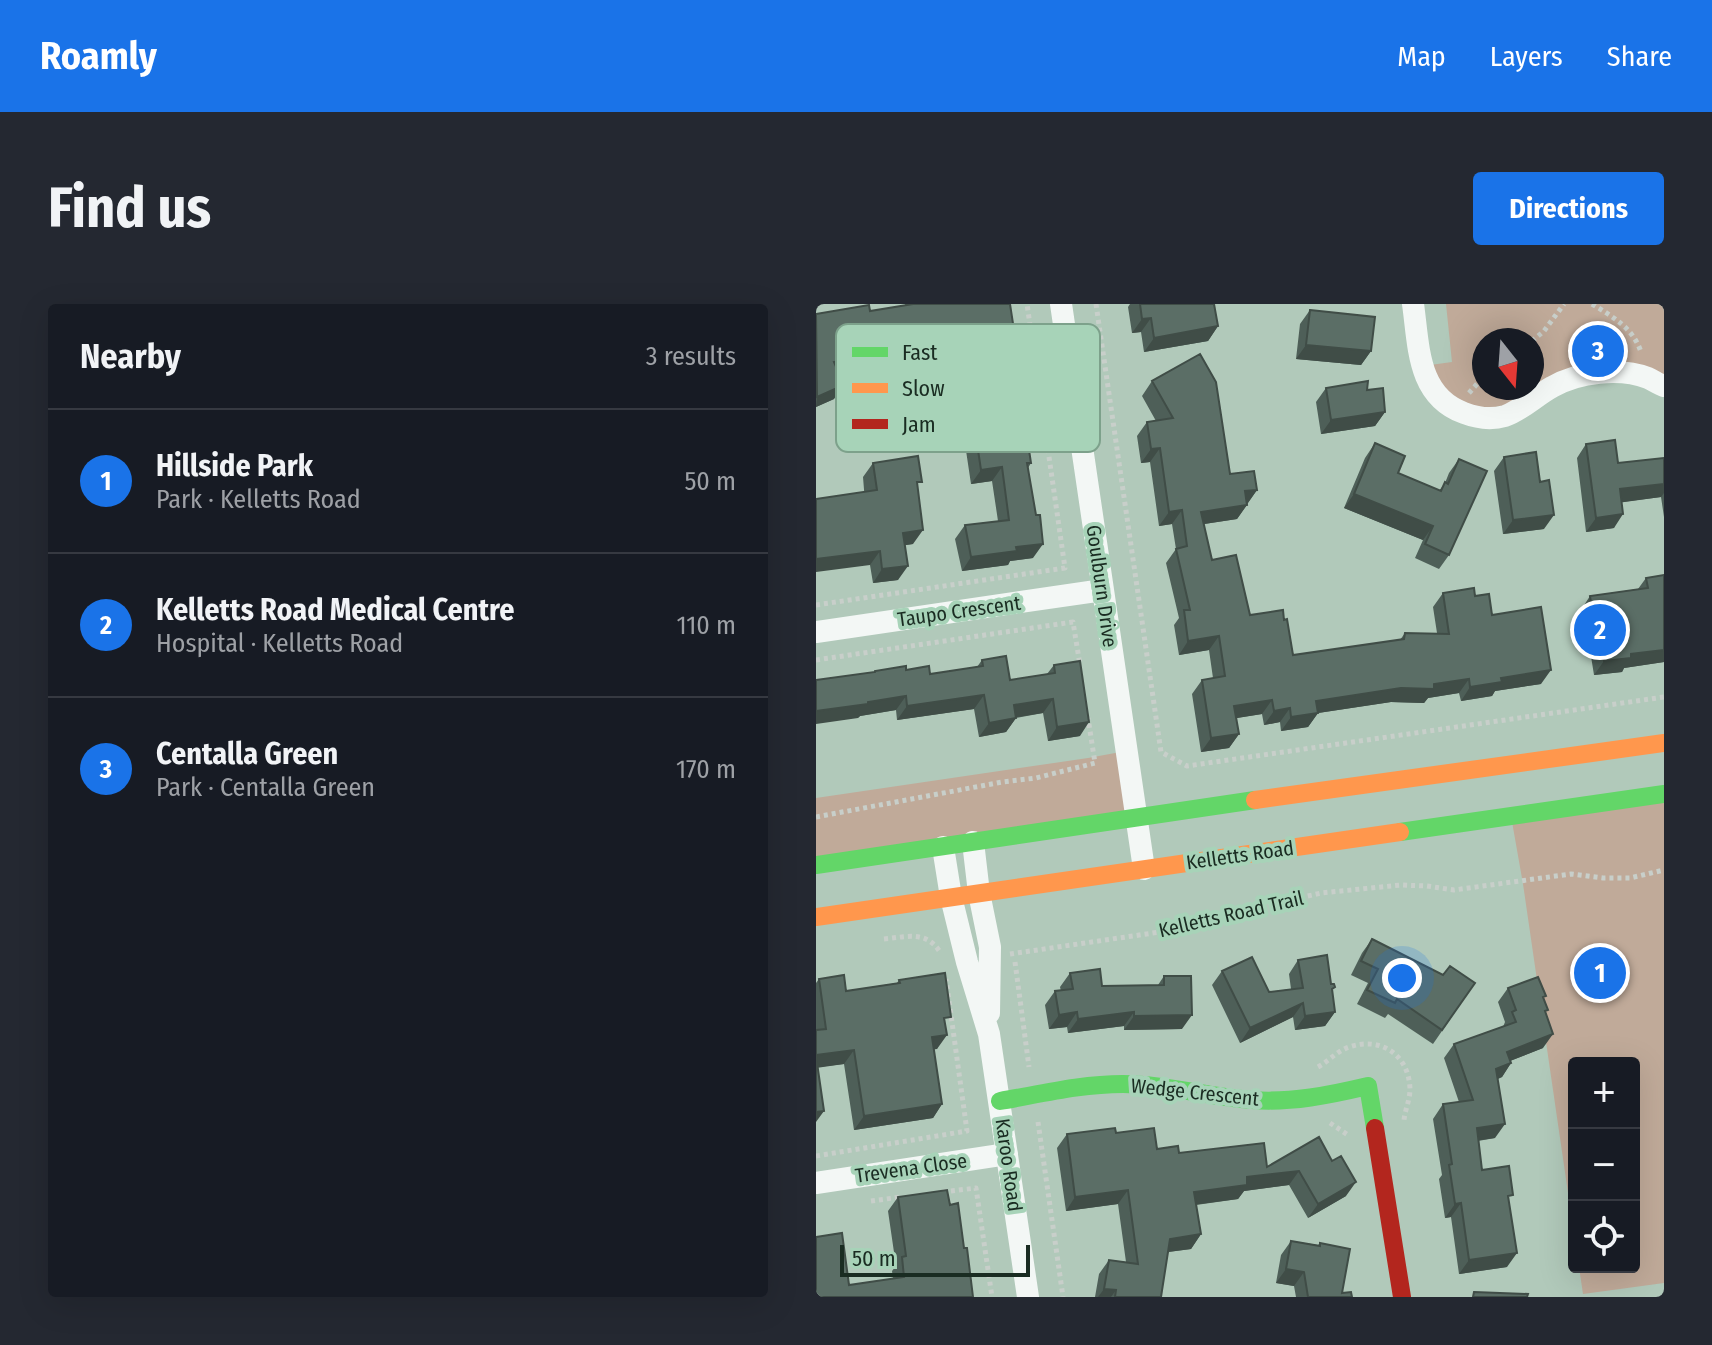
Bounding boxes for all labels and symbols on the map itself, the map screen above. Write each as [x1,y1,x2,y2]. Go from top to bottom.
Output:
pin: 3 [1572,321,1624,381]
legend [836,324,1100,452]
north arrow [1472,328,1544,400]
text: Fast [902,339,938,366]
text: Slow [902,375,945,402]
text: Jam [902,411,936,438]
street label: Goulburn Drive [1082,523,1122,649]
street label: Taupo Crescent [896,590,1023,632]
pin: 2 [1574,600,1626,660]
street label: Kelletts Road [1185,836,1295,874]
street label: Kelletts Road Trail [1156,886,1306,942]
pin: 1 [1574,943,1626,1003]
your location [1382,958,1422,998]
street label: Wedge Crescent [1130,1073,1261,1111]
street label: Karoo Road [991,1117,1027,1213]
street label: Trevena Close [854,1148,968,1188]
scale bar [840,1241,1030,1277]

